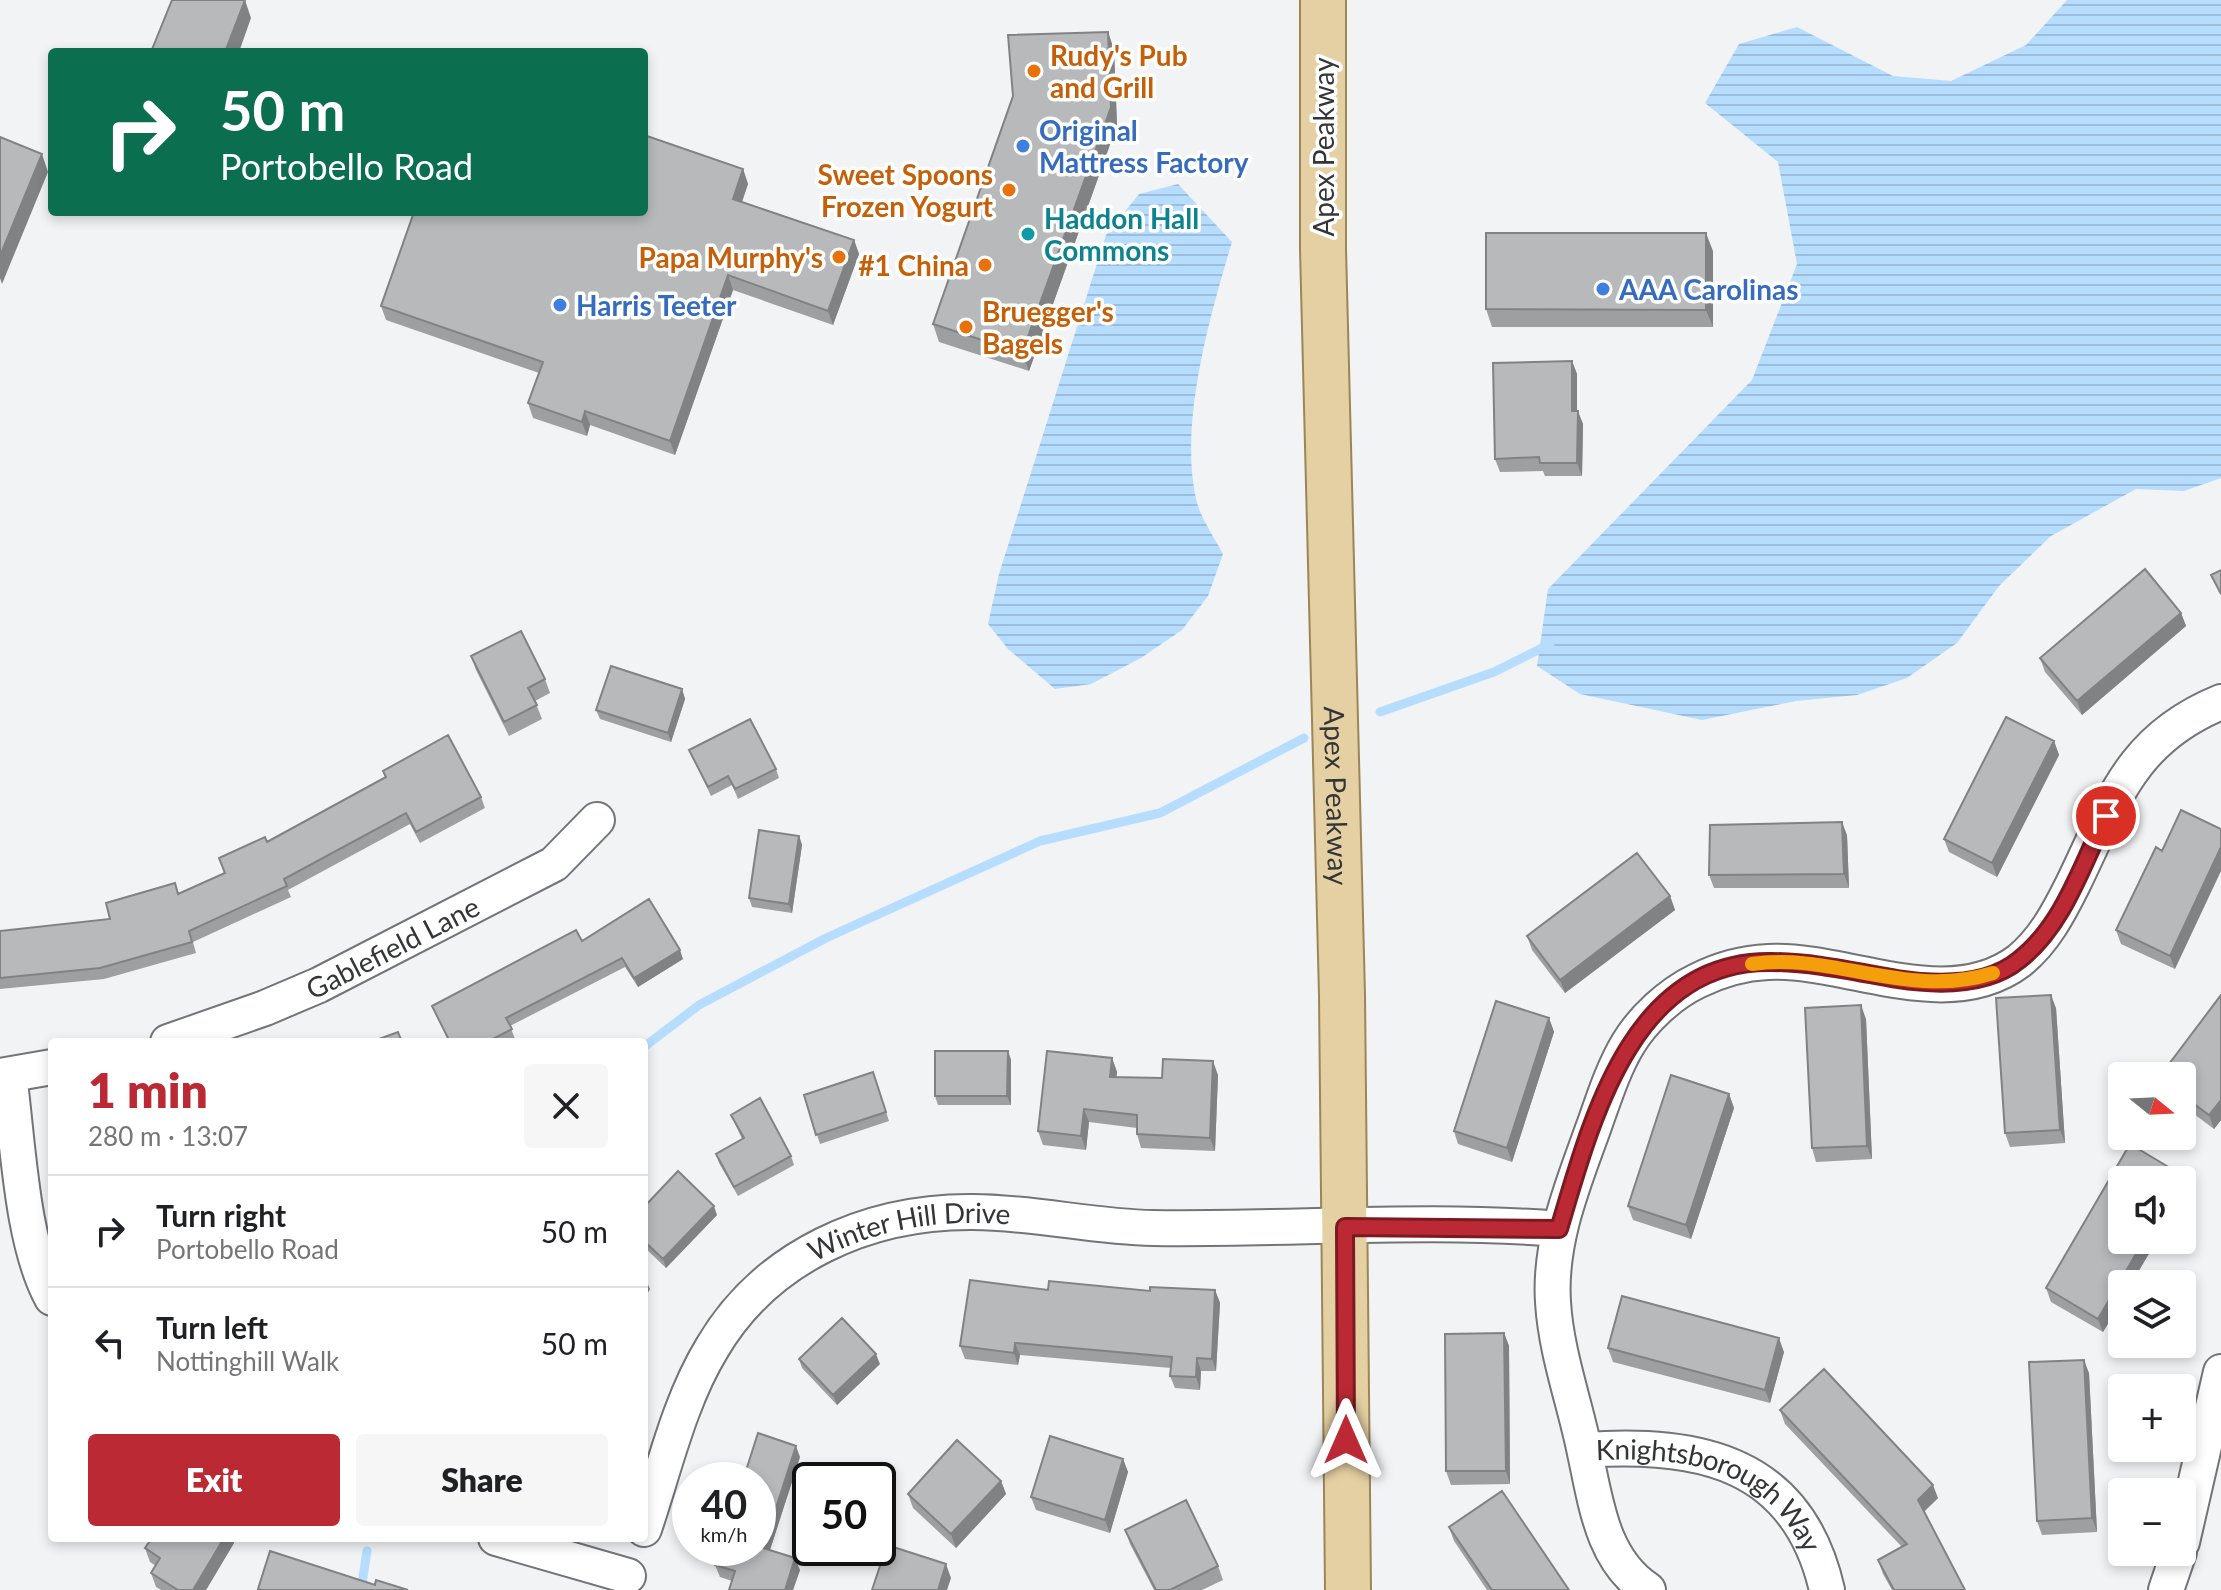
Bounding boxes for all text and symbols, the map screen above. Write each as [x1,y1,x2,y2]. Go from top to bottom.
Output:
place label: Rudy's Pub and Grill [1050,38,1188,104]
street label: Apex Peakway [1306,57,1340,237]
marker: Rudy's Pub and Grill [1025,62,1043,80]
text: 50 m [220,76,345,143]
icon: right [88,80,192,184]
place label: Original Mattress Factory [1039,113,1249,179]
marker: Original Mattress Factory [1014,137,1032,155]
text: Portobello Road [220,144,473,188]
place label: Sweet Spoons Frozen Yogurt [818,157,994,223]
marker: Sweet Spoons Frozen Yogurt [1000,181,1018,199]
place label: Haddon Hall Commons [1044,201,1199,267]
marker: Haddon Hall Commons [1019,225,1037,243]
place label: Papa Murphy's [639,240,823,274]
marker: Papa Murphy's [830,248,848,266]
place label: #1 China [858,248,969,282]
marker: #1 China [976,256,994,274]
place label: AAA Carolinas [1618,272,1798,306]
marker: AAA Carolinas [1594,280,1612,298]
place label: Harris Teeter [576,288,737,322]
place label: Bruegger's Bagels [982,294,1114,360]
marker: Harris Teeter [551,296,569,314]
marker: Bruegger's Bagels [957,318,975,336]
street label: Apex Peakway [1318,706,1356,886]
pin [2072,782,2140,850]
icon: arrive [2084,794,2128,838]
street label: Gablefield Lane [301,889,485,1006]
text: 1 min [88,1061,208,1118]
north arrow [2108,1062,2196,1150]
map controls [2108,1062,2196,1566]
button: close [524,1064,608,1148]
text: 280 m · 13:07 [88,1120,248,1152]
button: sound [2108,1166,2196,1254]
street label: Winter Hill Drive [802,1195,1012,1267]
text: Turn right [156,1197,286,1233]
icon: right [88,1209,132,1253]
text: 50 m [541,1213,608,1249]
text: Portobello Road [156,1233,339,1265]
button: layers [2108,1270,2196,1358]
text: Turn left [156,1309,268,1345]
icon: left [88,1321,132,1365]
text: 50 m [541,1325,608,1361]
text: Nottinghill Walk [156,1345,339,1377]
button: + [2108,1374,2196,1462]
position arrow [1304,1398,1388,1482]
street label: Knightsborough Way [1595,1431,1830,1557]
button: Exit [88,1434,340,1526]
button: Share [356,1434,608,1526]
speed limit sign: 50 [792,1462,896,1566]
button: − [2108,1478,2196,1566]
text: 40 [701,1480,747,1528]
text: km/h [701,1522,747,1546]

